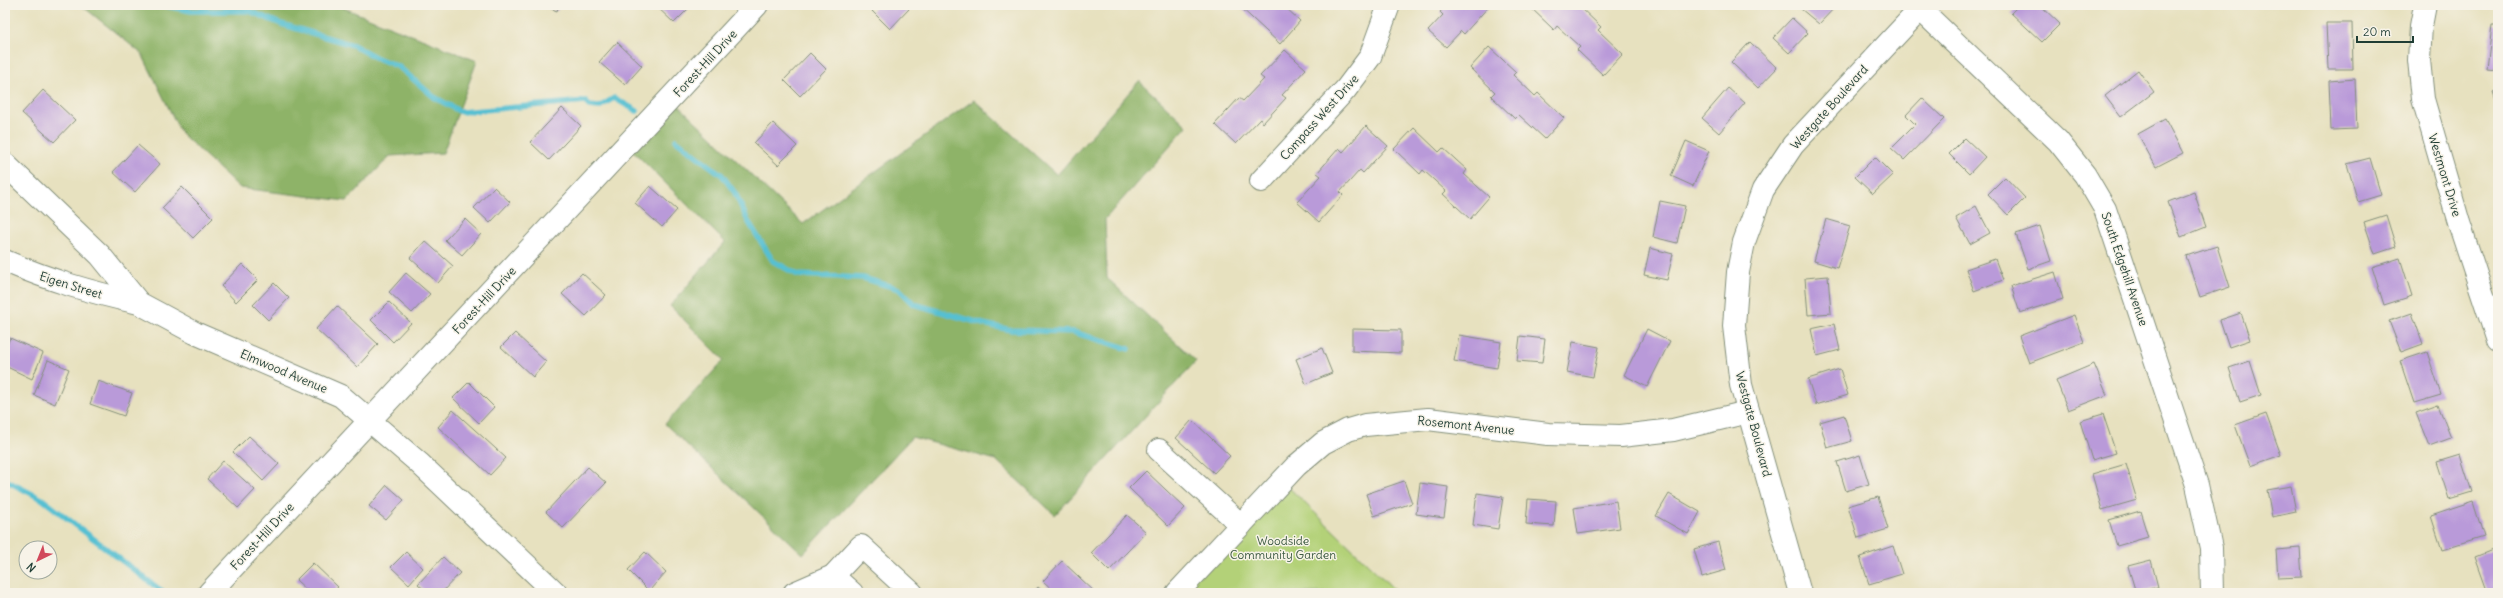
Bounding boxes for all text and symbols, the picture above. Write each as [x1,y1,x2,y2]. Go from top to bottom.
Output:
scale bar [2357,18,2413,44]
text: 20 m [2363,24,2391,39]
street label: Forest-Hill Drive [670,26,740,100]
street label: Westgate Boulevard [1787,62,1871,152]
street label: Compass West Drive [1277,71,1361,163]
street label: Westmont Drive [2425,132,2465,218]
street label: South Edgehill Avenue [2098,210,2152,328]
street label: Forest-Hill Drive [449,263,519,337]
street label: Eigen Street [38,268,104,302]
street label: Elmwood Avenue [238,346,330,396]
street label: Westgate Boulevard [1733,370,1775,478]
street label: Rosemont Avenue [1417,412,1515,438]
street label: Forest-Hill Drive [227,499,297,573]
park label: Woodside Community Garden [1230,533,1336,562]
north arrow [18,540,58,580]
text: N [24,560,39,575]

